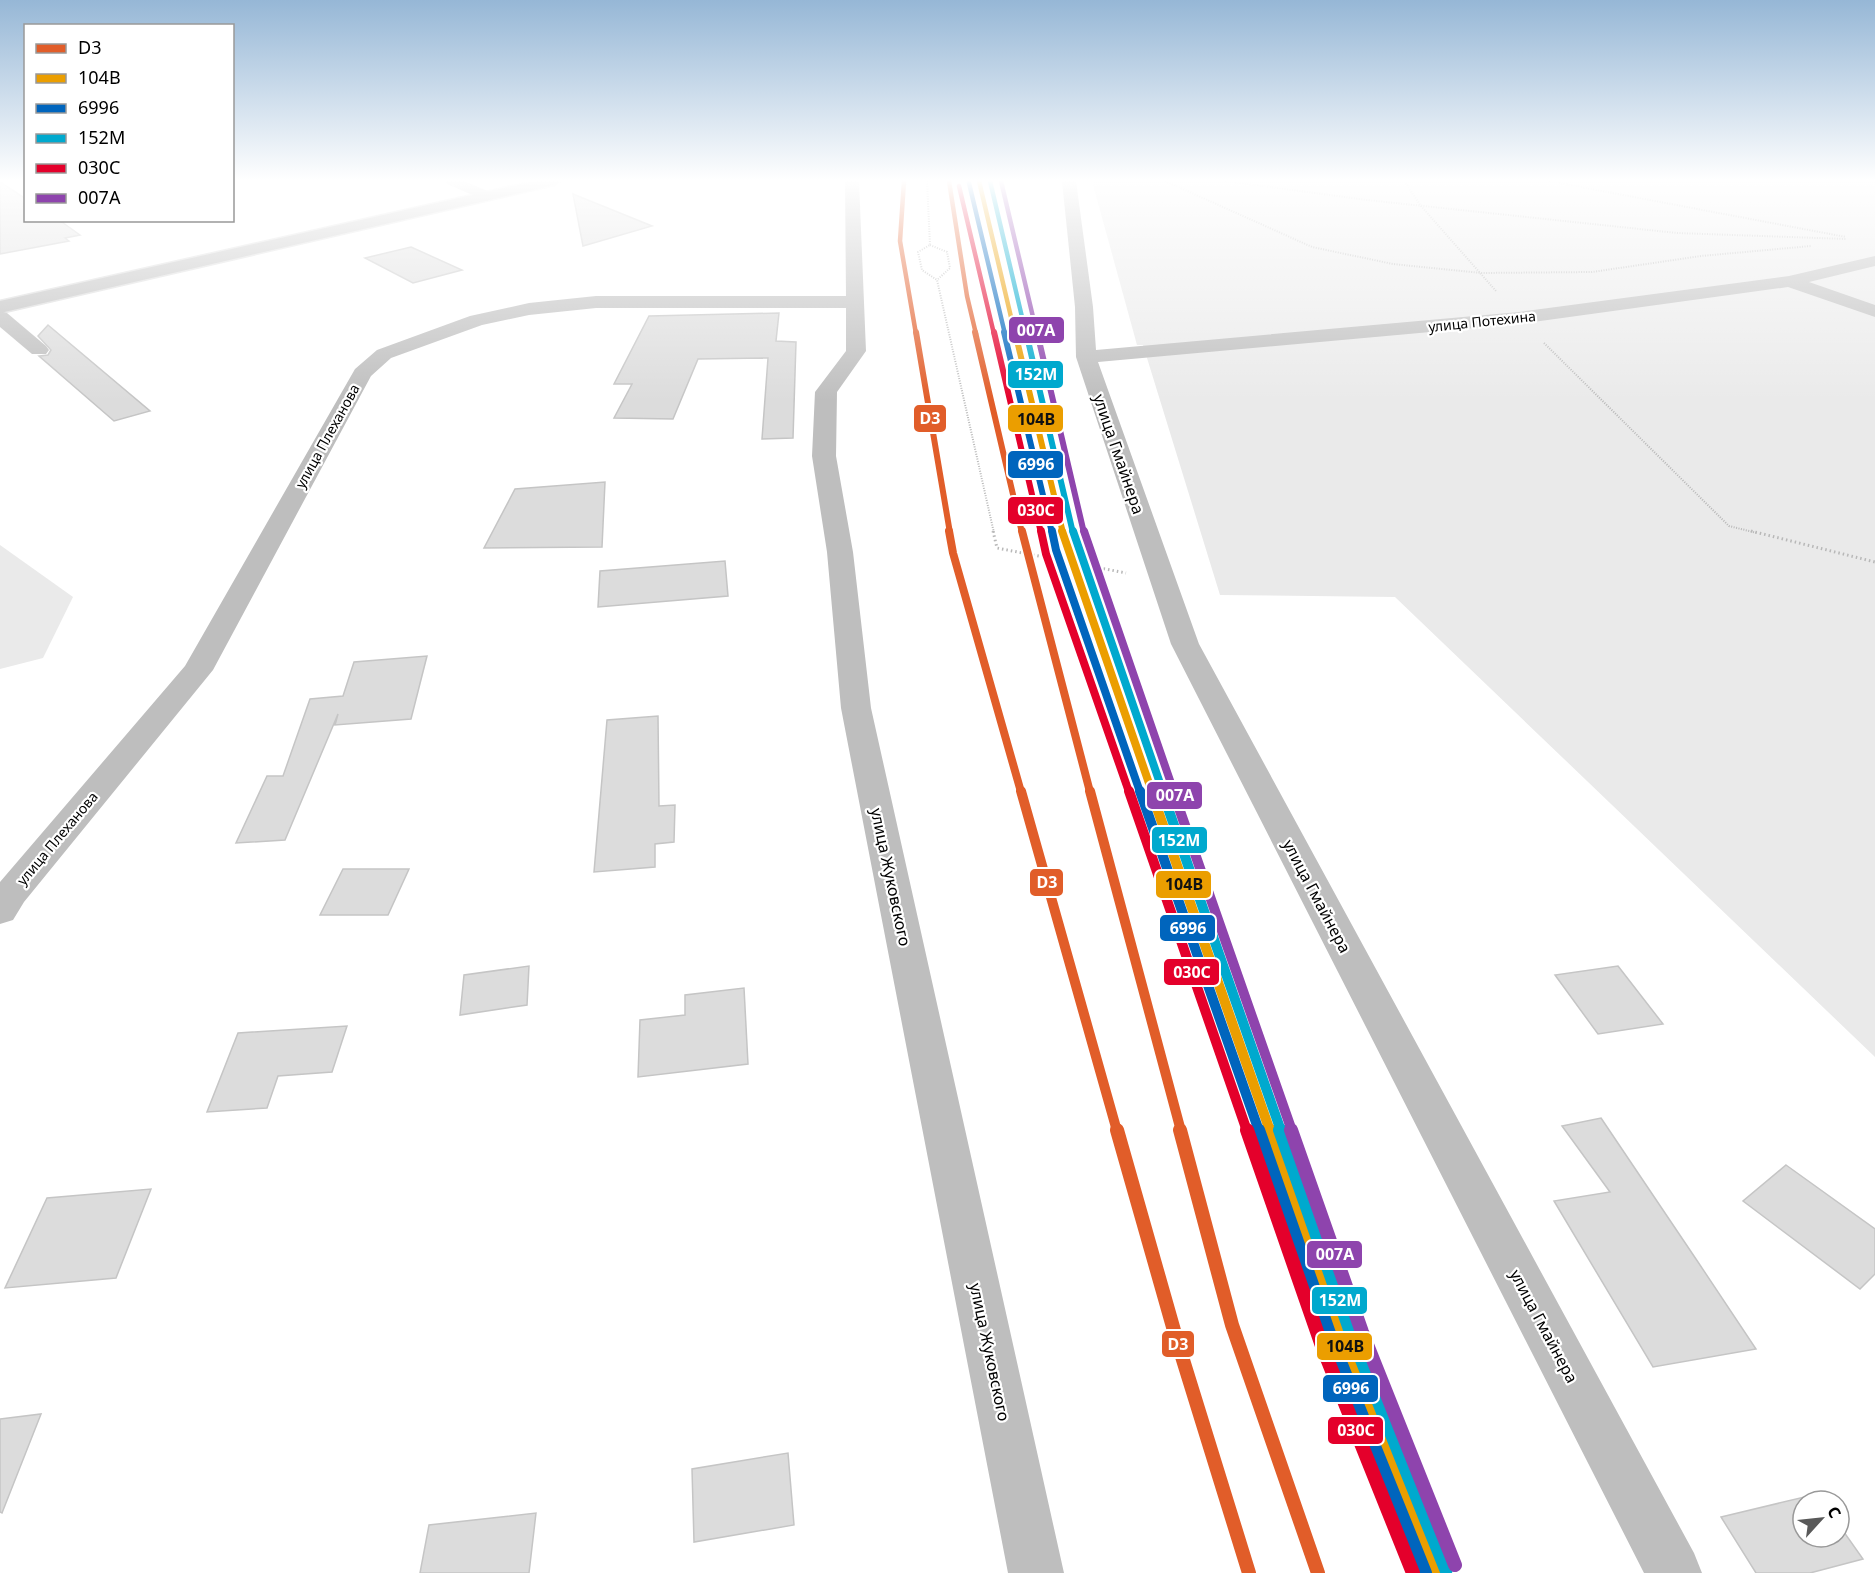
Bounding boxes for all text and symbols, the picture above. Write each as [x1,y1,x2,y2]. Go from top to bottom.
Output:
legend [24,24,234,222]
text: D3 [78,35,101,59]
text: 104В [78,65,121,89]
text: 6996 [78,95,119,119]
text: 152М [78,125,125,149]
text: 030C [78,155,120,179]
text: 007А [78,185,121,209]
street label: улица Потехина [1427,306,1537,336]
line badge: 007А [1008,316,1065,344]
text: 007А [1017,319,1056,341]
line badge: 152М [1007,360,1064,389]
text: 152М [1015,363,1057,385]
street label: улица Плеханова [290,380,364,492]
street label: улица Гмайнера [1088,391,1150,517]
line badge: D3 [913,404,947,433]
line badge: 104В [1007,404,1064,433]
text: D3 [920,407,940,429]
text: 104В [1017,408,1055,430]
line badge: 6996 [1007,450,1064,479]
text: 6996 [1018,453,1054,475]
line badge: 030C [1007,496,1064,525]
text: 030C [1017,499,1055,521]
line badge: 007А [1146,781,1203,810]
text: 007А [1156,784,1195,806]
street label: улица Плеханова [12,787,102,889]
street label: улица Жуковского [866,806,916,948]
line badge: 152М [1151,826,1208,854]
text: 152М [1158,829,1200,851]
street label: улица Гмайнера [1278,835,1356,957]
line badge: D3 [1029,868,1064,897]
line badge: 104В [1155,870,1212,899]
text: D3 [1037,871,1057,893]
text: 104В [1165,873,1203,895]
line badge: 6996 [1159,914,1216,942]
text: 6996 [1170,917,1206,939]
line badge: 030C [1163,958,1220,986]
text: 030C [1173,961,1211,983]
line badge: 007А [1306,1240,1363,1269]
text: 007А [1316,1243,1355,1265]
street label: улица Гмайнера [1505,1265,1583,1387]
street label: улица Жуковского [965,1281,1015,1423]
line badge: 152М [1311,1286,1368,1315]
text: 152М [1319,1289,1361,1311]
line badge: D3 [1161,1330,1195,1358]
line badge: 104В [1316,1332,1373,1361]
text: D3 [1168,1333,1188,1355]
text: 104В [1326,1335,1364,1357]
line badge: 6996 [1322,1374,1379,1403]
text: 6996 [1333,1377,1369,1399]
line badge: 030C [1327,1416,1384,1445]
text: 030C [1337,1419,1375,1441]
north arrow [1791,1489,1851,1549]
text: С [1822,1503,1847,1522]

